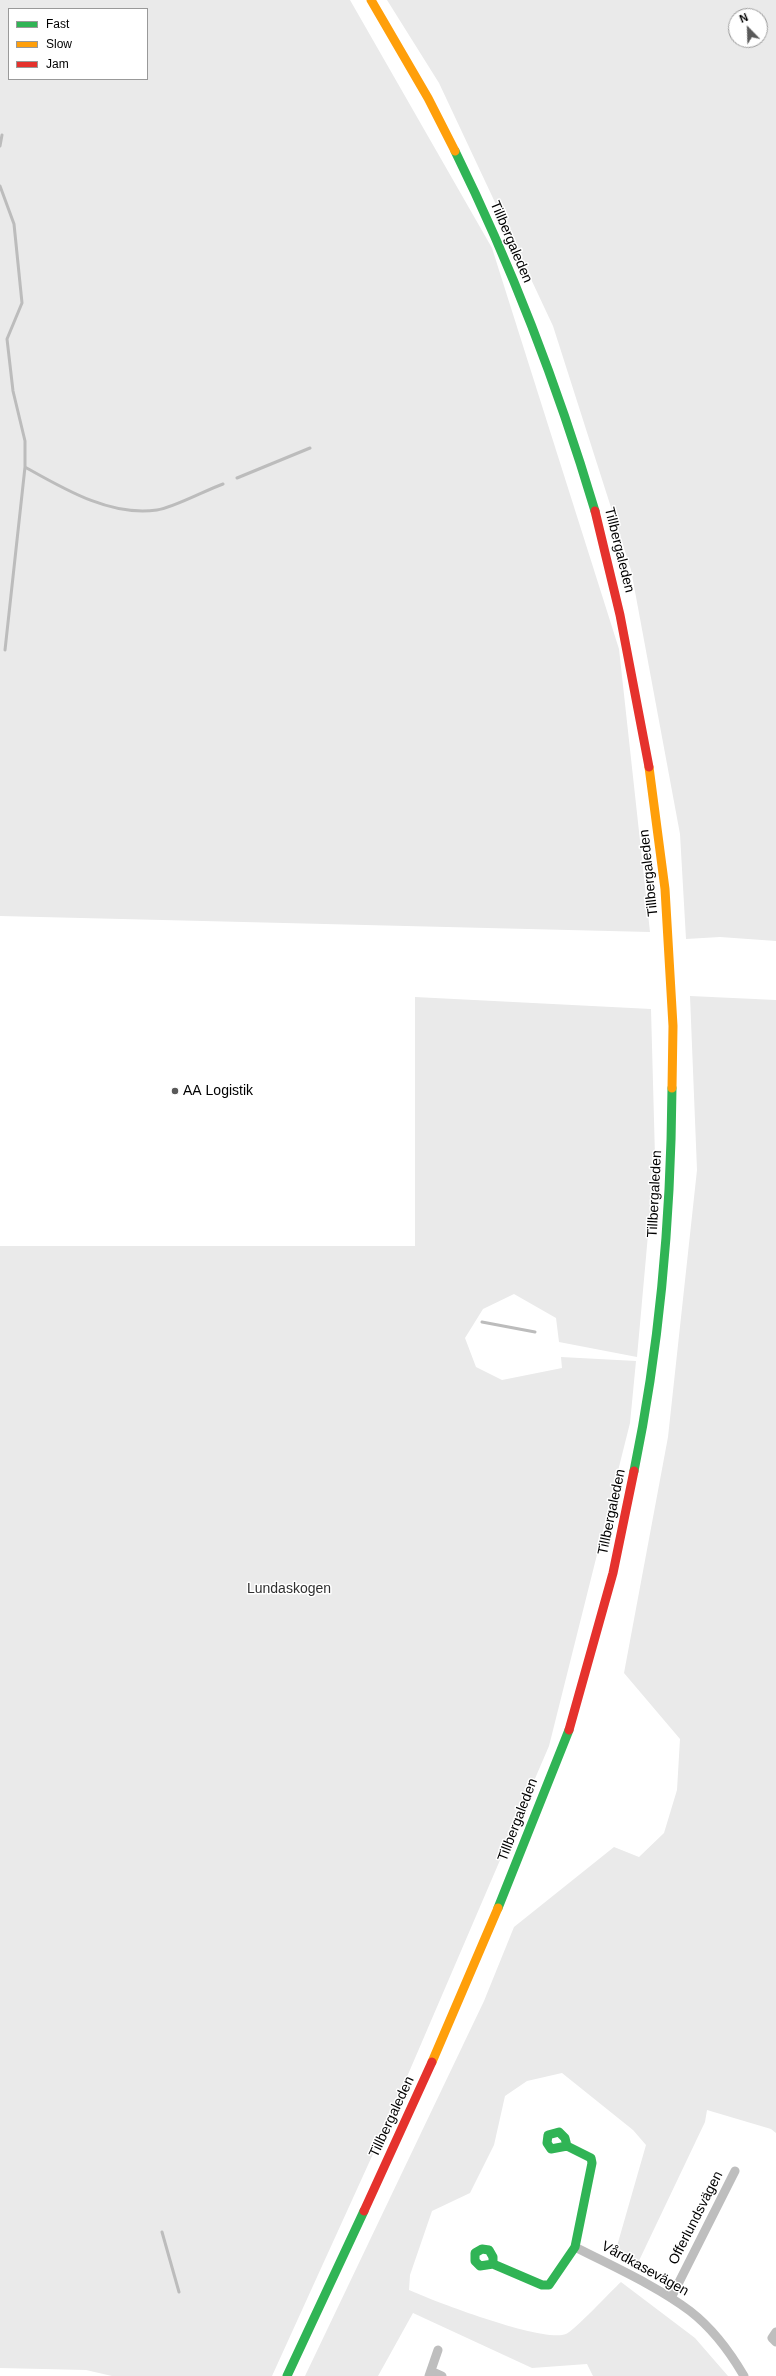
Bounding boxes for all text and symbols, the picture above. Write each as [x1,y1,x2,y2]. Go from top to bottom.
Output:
legend [8,8,148,80]
north arrow [728,8,768,48]
text: N [738,11,750,25]
text: Fast [46,17,69,31]
text: Slow [46,37,72,51]
text: Jam [46,57,69,71]
street label: Tillbergaleden [486,198,536,286]
street label: Tillbergaleden [600,506,638,594]
street label: Tillbergaleden [636,829,662,917]
place label: AA Logistik [183,1083,253,1099]
marker: AA Logistik [170,1086,180,1096]
street label: Tillbergaleden [644,1150,666,1238]
street label: Tillbergaleden [595,1467,629,1557]
park label: Lundaskogen [247,1581,331,1597]
street label: Tillbergaleden [494,1776,542,1864]
street label: Tillbergaleden [366,2074,418,2160]
street label: Offerlundsvägen [665,2169,727,2267]
street label: Vårdkasevägen [598,2238,692,2300]

